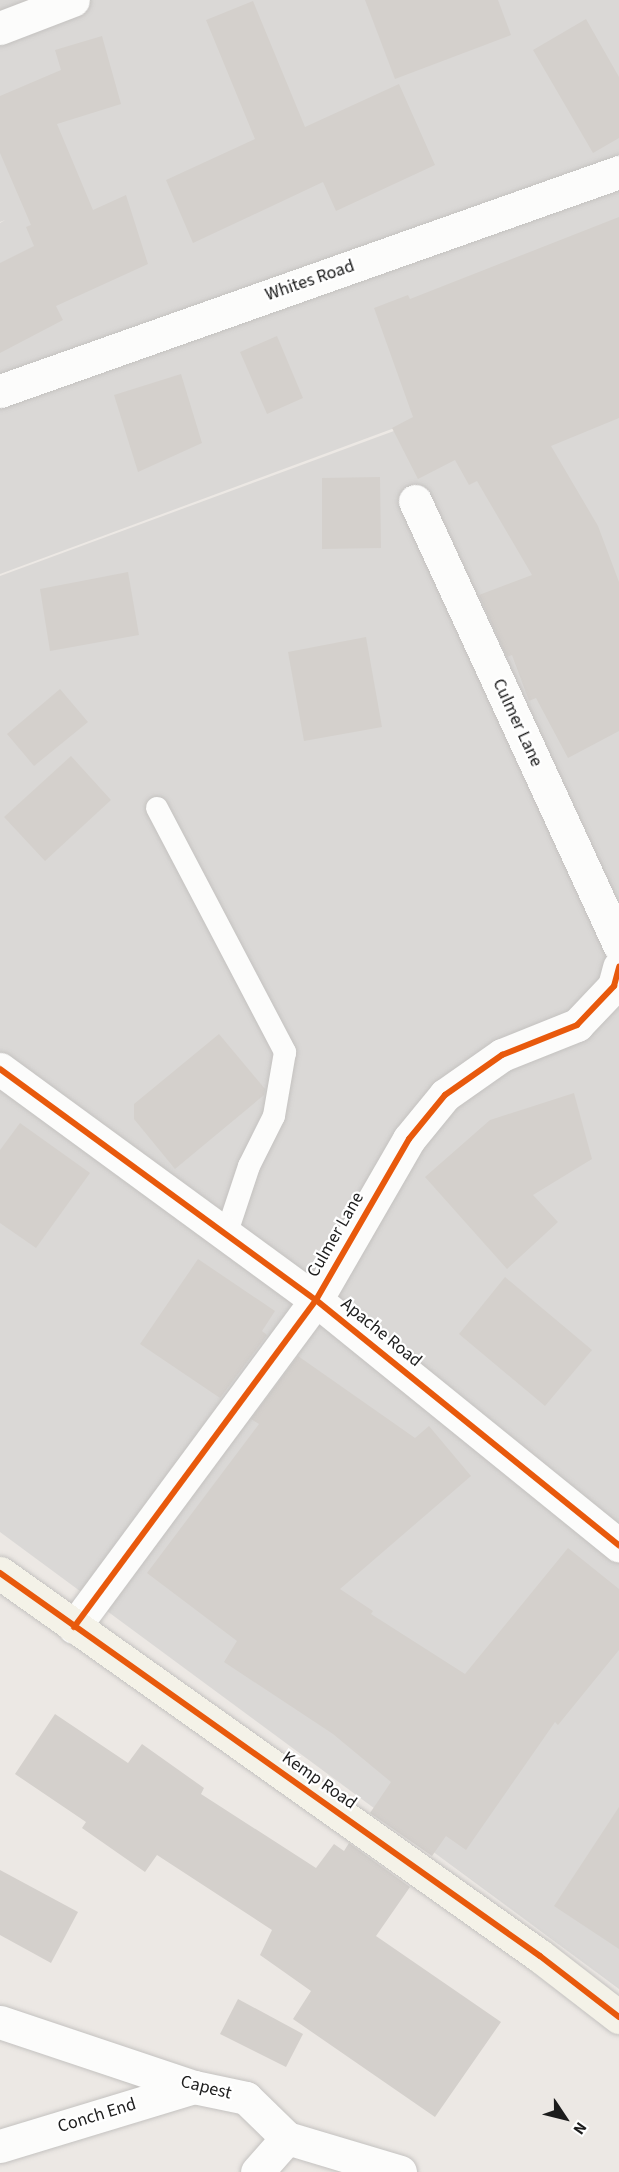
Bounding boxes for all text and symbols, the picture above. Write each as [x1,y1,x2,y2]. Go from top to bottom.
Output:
street label: Whites Road [263,256,357,306]
street label: Culmer Lane [487,675,547,771]
street label: Culmer Lane [303,1189,369,1281]
street label: Apache Road [336,1294,426,1372]
street label: Kemp Road [277,1747,361,1815]
street label: Capest [178,2071,234,2105]
north arrow [535,2088,595,2148]
street label: Conch End [55,2094,139,2138]
text: N [568,2118,592,2139]

